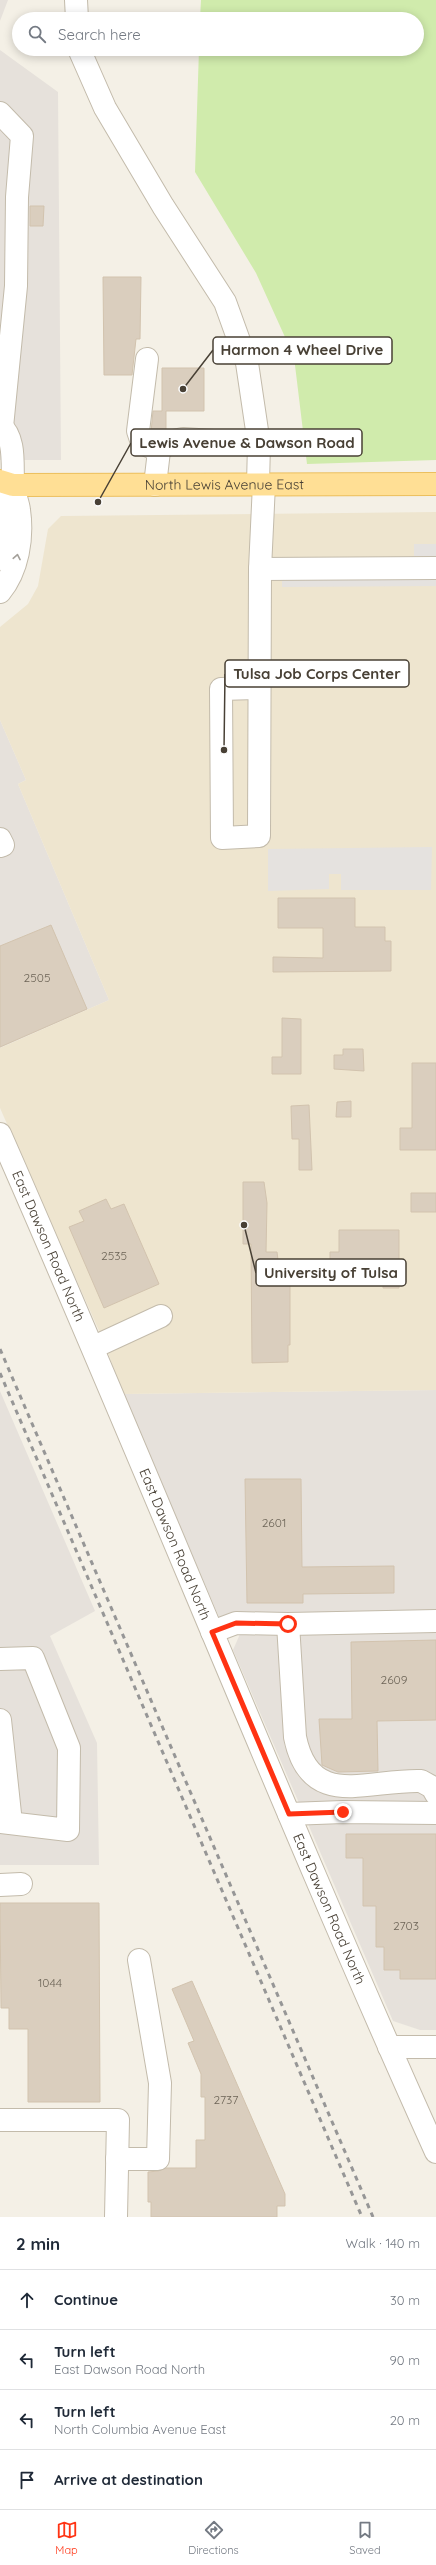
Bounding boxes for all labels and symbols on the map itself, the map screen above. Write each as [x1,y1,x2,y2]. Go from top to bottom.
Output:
callout: Harmon 4 Wheel Drive [213,337,392,364]
text: Harmon 4 Wheel Drive [221,340,384,359]
callout: Lewis Avenue & Dawson Road [131,429,362,456]
text: Lewis Avenue & Dawson Road [139,433,355,452]
street label: North Lewis Avenue East [145,475,304,494]
one-way arrow [12,554,20,560]
callout: Tulsa Job Corps Center [225,660,409,687]
text: Tulsa Job Corps Center [233,664,401,683]
house number: 2505 [24,970,50,985]
street label: East Dawson Road North [8,1168,89,1324]
house number: 2535 [101,1248,127,1263]
callout: University of Tulsa [256,1259,406,1286]
text: University of Tulsa [264,1263,398,1282]
street label: East Dawson Road North [135,1466,215,1623]
house number: 2601 [262,1515,286,1530]
route start [279,1615,297,1633]
house number: 2609 [381,1672,408,1687]
route end [334,1803,352,1821]
street label: East Dawson Road North [289,1831,370,1987]
house number: 2703 [393,1918,419,1933]
house number: 1044 [38,1975,62,1990]
house number: 2737 [213,2092,239,2107]

